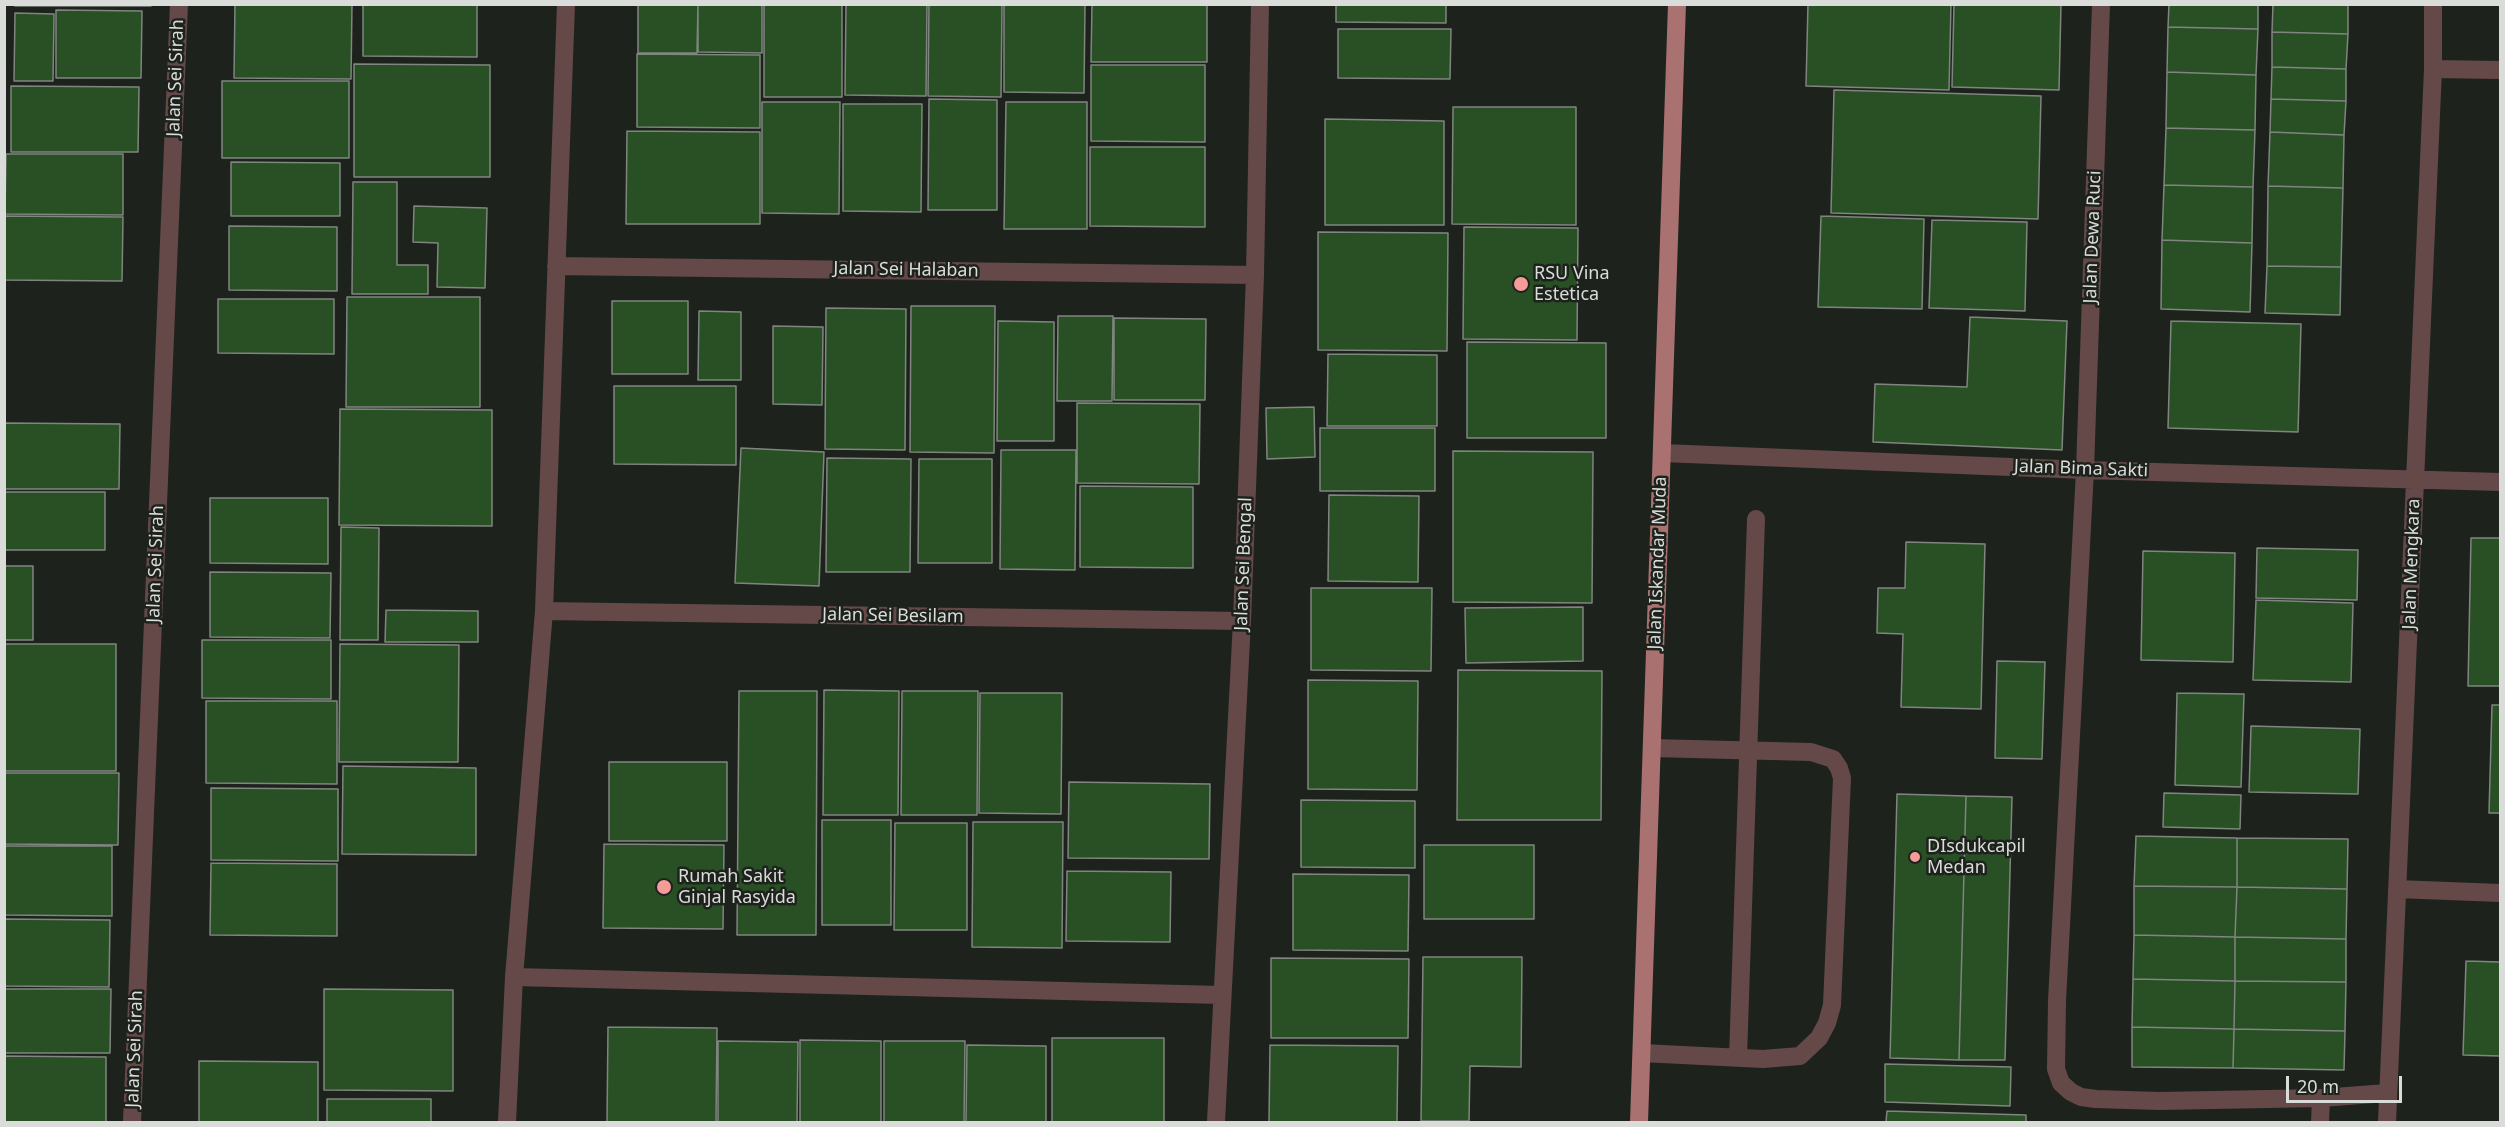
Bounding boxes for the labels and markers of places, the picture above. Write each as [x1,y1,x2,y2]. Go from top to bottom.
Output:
place label: RSU Vina Estetica [1534,263,1610,306]
marker: RSU Vina Estetica [1512,275,1530,293]
place label: DIsdukcapil Medan [1927,836,2026,878]
marker: DIsdukcapil Medan [1908,850,1922,864]
place label: Rumah Sakit Ginjal Rasyida [678,866,796,908]
marker: Rumah Sakit Ginjal Rasyida [655,878,673,896]

